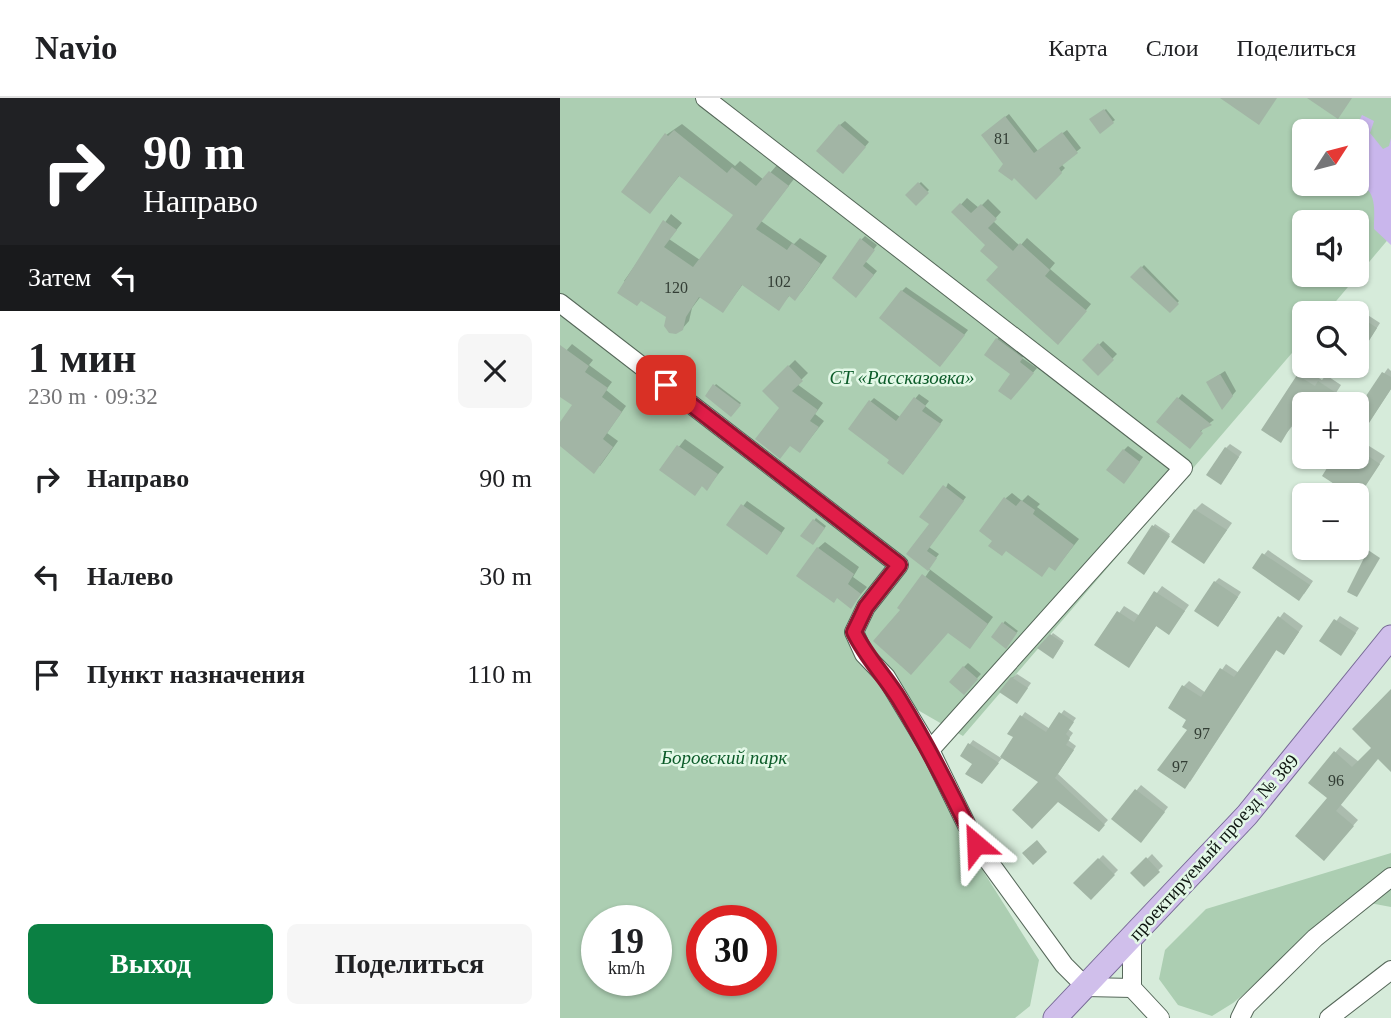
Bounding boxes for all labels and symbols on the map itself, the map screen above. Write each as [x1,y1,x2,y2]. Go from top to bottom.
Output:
north arrow [1292,119,1368,196]
house number: 81 [994,130,1010,147]
house number: 102 [767,273,791,290]
house number: 120 [664,279,688,296]
pin [636,355,696,415]
park label: СТ «Рассказовка» [830,367,974,388]
house number: 97 [1194,725,1210,742]
park label: Боровский парк [660,747,788,768]
street label: проектируемый проезд № 389 [1124,750,1302,945]
house number: 97 [1172,758,1188,775]
house number: 96 [1328,772,1344,789]
position arrow [939,807,1013,881]
speed limit sign: 30 [686,905,777,996]

